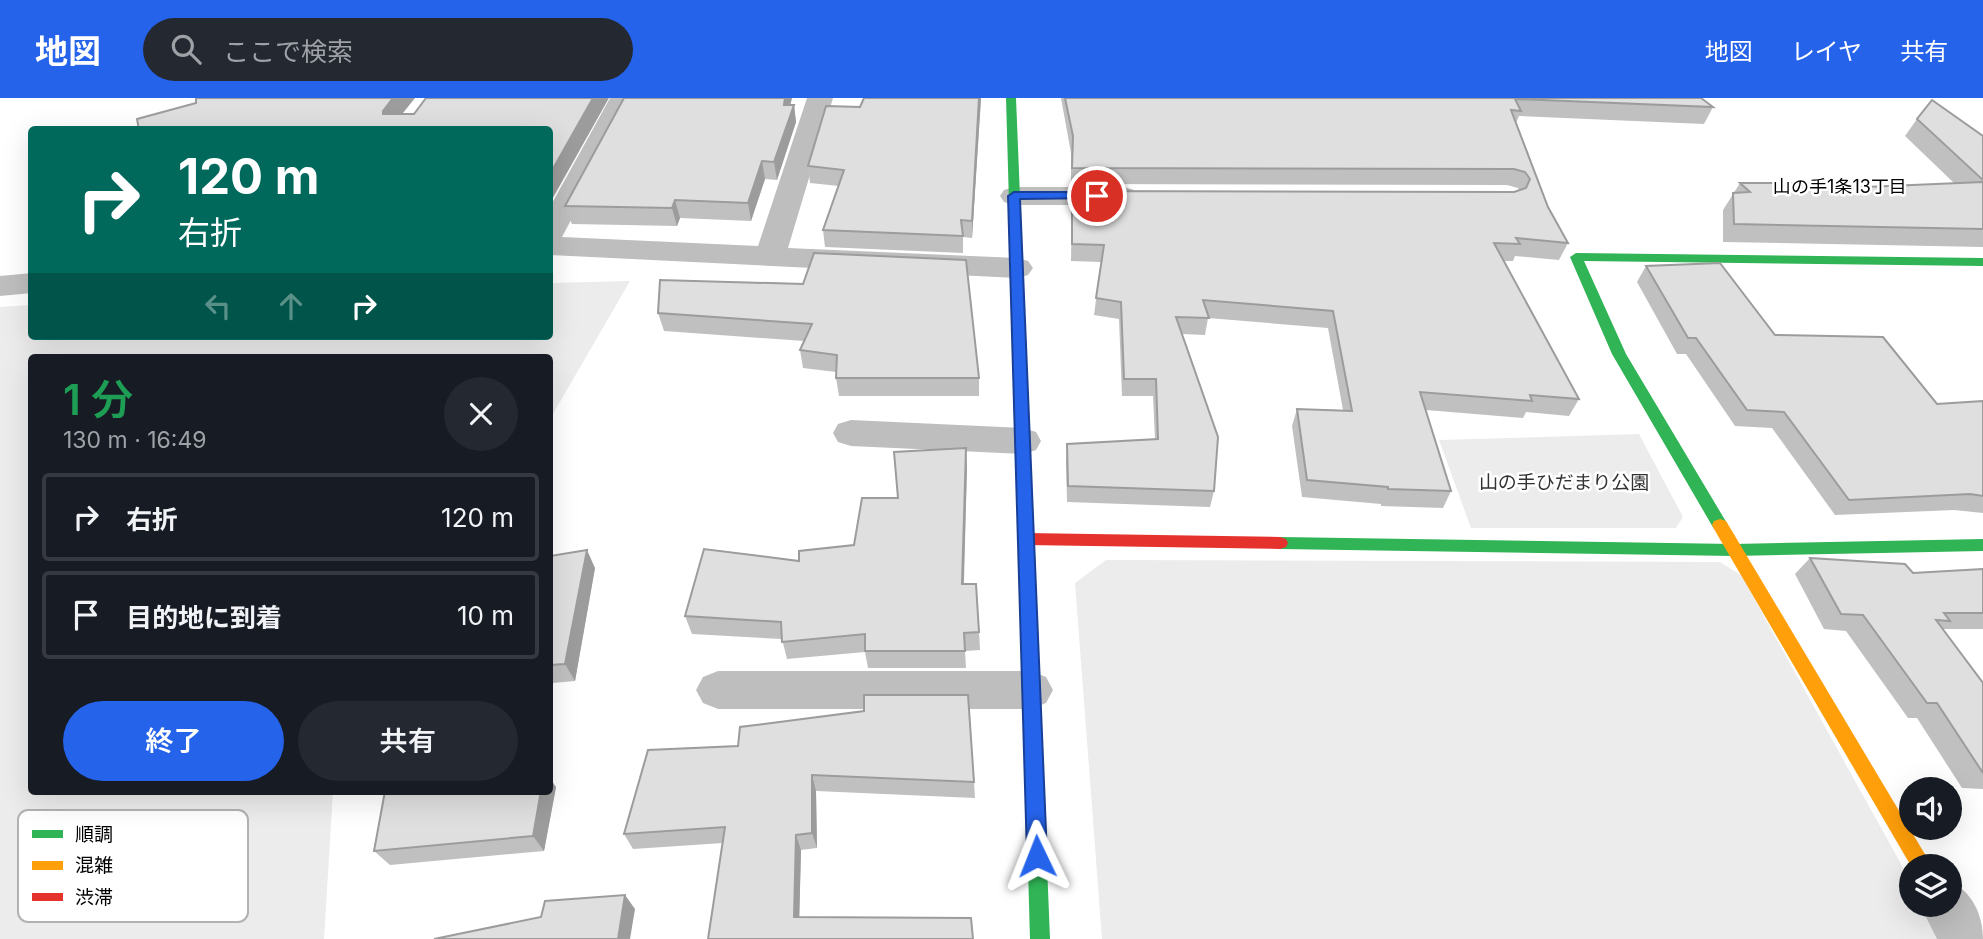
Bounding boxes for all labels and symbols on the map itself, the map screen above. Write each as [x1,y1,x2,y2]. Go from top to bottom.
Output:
pin [1067,166,1127,226]
district label: 山の手1条13丁目 [1773,176,1907,197]
park label: 山の手ひだまり公園 [1479,471,1649,494]
legend [18,810,248,922]
position arrow [1000,819,1074,893]
text: 順調 [75,823,113,846]
text: 混雑 [75,854,113,877]
text: 渋滞 [75,886,113,909]

